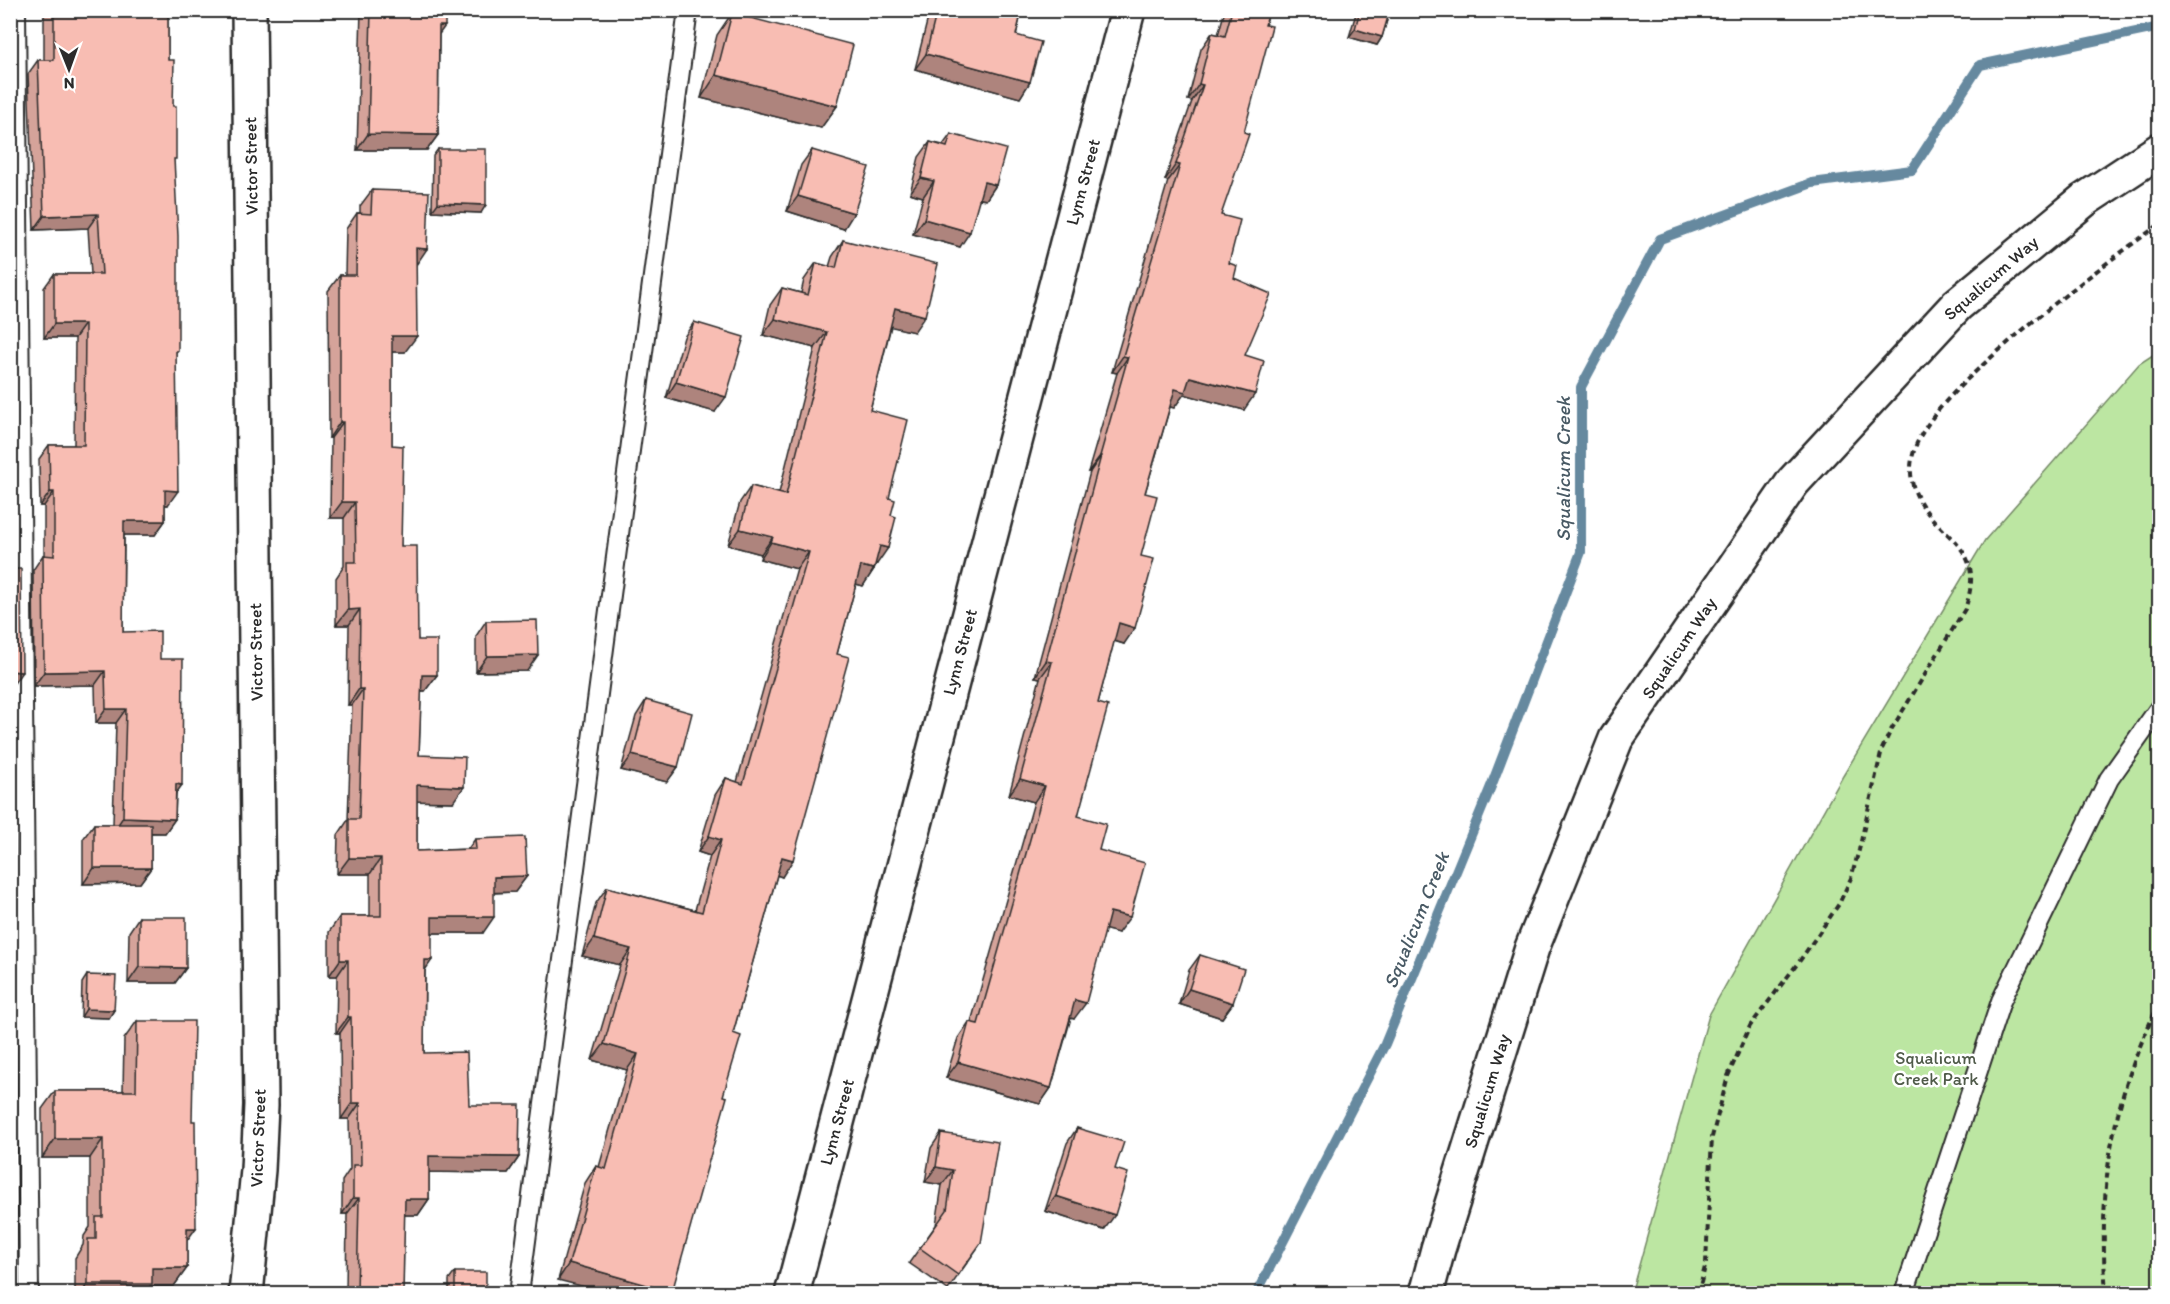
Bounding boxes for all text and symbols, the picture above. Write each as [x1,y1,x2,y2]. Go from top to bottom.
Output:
north arrow [39,39,99,99]
text: N [64,74,75,93]
street label: Victor Street [239,116,263,215]
street label: Lynn Street [1061,136,1105,228]
street label: Squalicum Way [1939,231,2043,325]
water label: Squalicum Creek [1551,395,1575,541]
street label: Squalicum Way [1637,592,1721,703]
street label: Victor Street [244,602,268,701]
street label: Lynn Street [938,606,982,698]
water label: Squalicum Creek [1378,847,1455,992]
street label: Squalicum Way [1459,1031,1515,1151]
park label: Squalicum Creek Park [1894,1047,1979,1090]
street label: Lynn Street [815,1076,859,1168]
street label: Victor Street [245,1088,271,1188]

